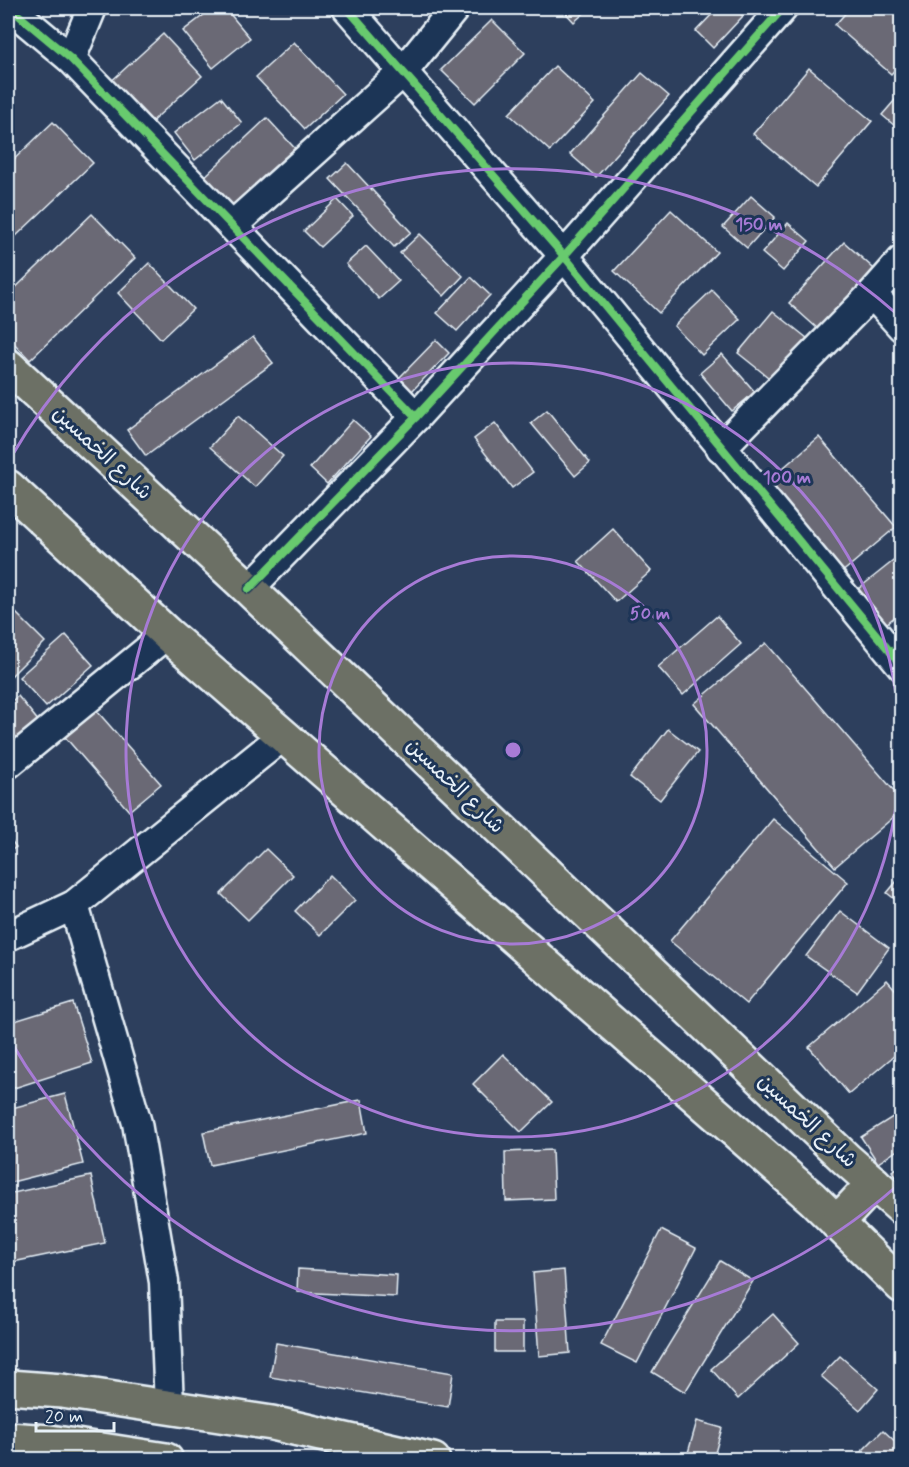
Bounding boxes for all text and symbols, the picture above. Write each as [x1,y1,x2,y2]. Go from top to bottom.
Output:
text: 150 m [735,213,783,237]
street label: شارع الخمسين [46,400,158,506]
text: 100 m [763,466,811,490]
text: 50 m [630,602,670,626]
street label: شارع الخمسين [400,732,510,840]
centre of rings [503,740,523,760]
street label: شارع الخمسين [751,1068,863,1174]
scale bar [36,1395,114,1433]
text: 20 m [45,1405,83,1429]

